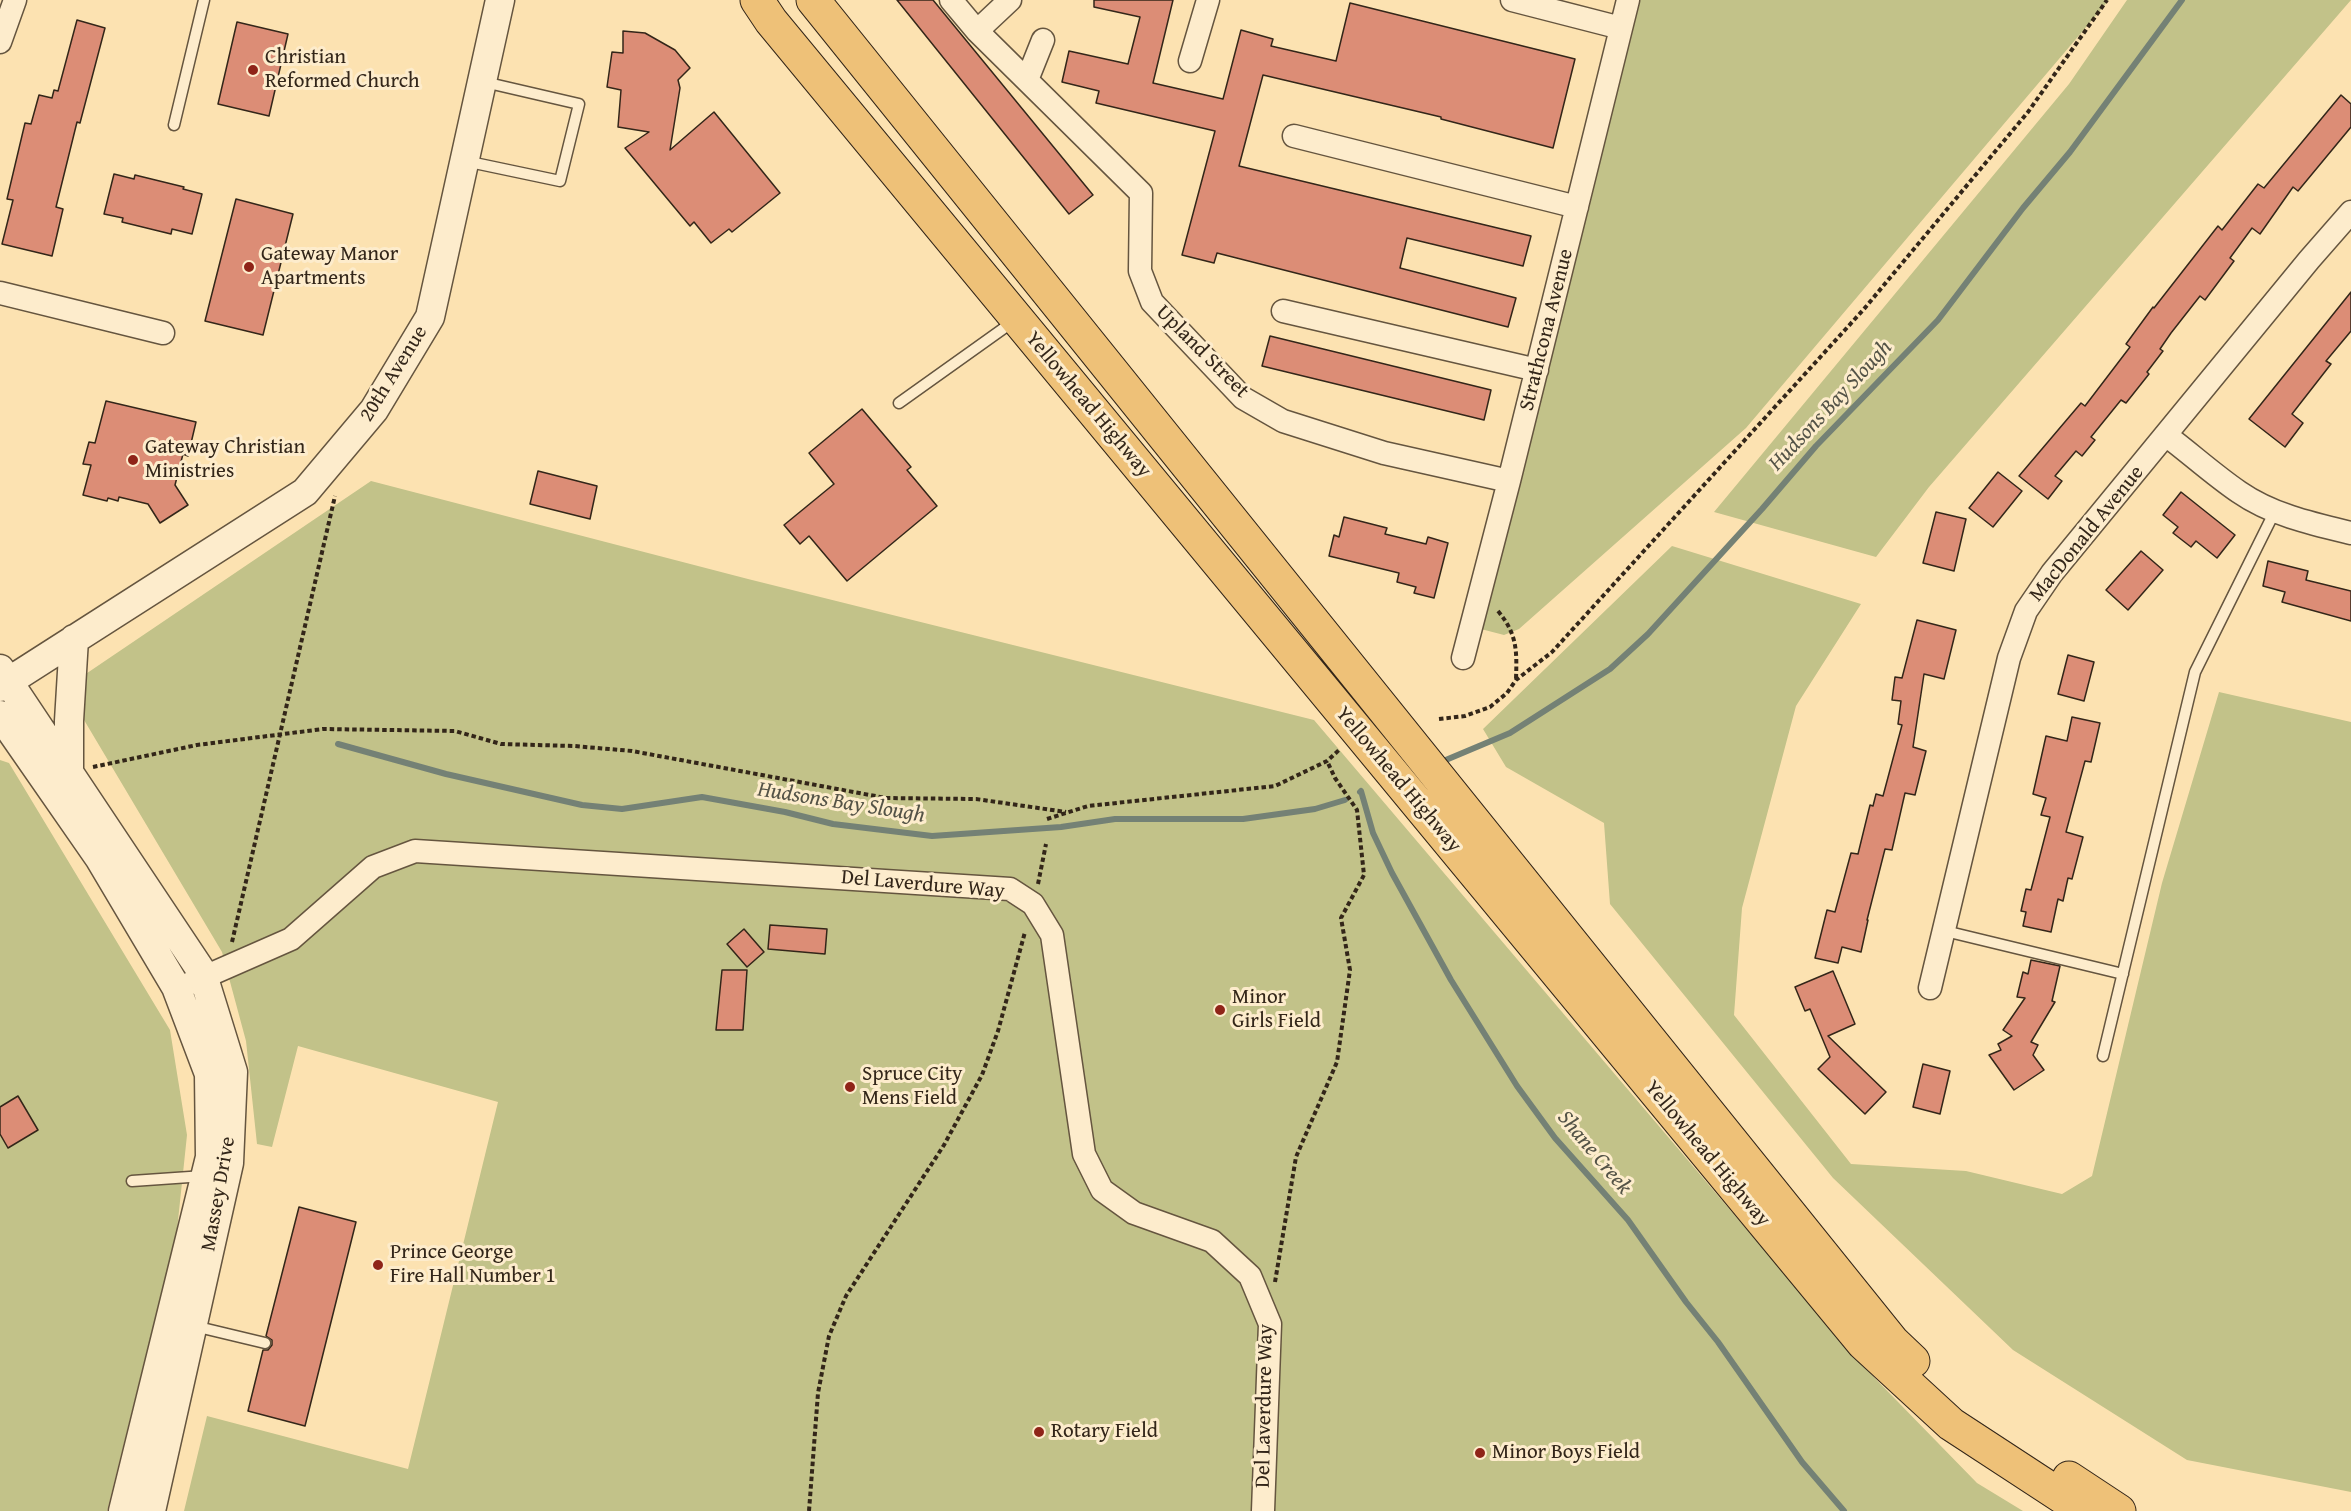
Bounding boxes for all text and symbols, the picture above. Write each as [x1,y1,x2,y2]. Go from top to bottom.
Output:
place label: Christian Reformed Church [265,45,420,95]
marker: Christian Reformed Church [246,63,260,77]
place label: Gateway Manor Apartments [261,242,398,292]
street label: Strathcona Avenue [1515,246,1579,414]
marker: Gateway Manor Apartments [242,260,256,274]
street label: Upland Street [1150,300,1254,404]
street label: 20th Avenue [355,321,433,427]
street label: Yellowhead Highway [1020,327,1156,483]
water label: Hudsons Bay Slough [1764,335,1898,477]
place label: Gateway Christian Ministries [145,435,305,485]
marker: Gateway Christian Ministries [126,453,140,467]
street label: MacDonald Avenue [2024,461,2150,607]
street label: Yellowhead Highway [1330,702,1466,858]
water label: Hudsons Bay Slough [755,777,927,829]
street label: Del Laverdure Way [840,865,1006,905]
place label: Minor Girls Field [1232,985,1321,1035]
marker: Minor Girls Field [1213,1003,1227,1017]
place label: Spruce City Mens Field [862,1062,963,1112]
street label: Yellowhead Highway [1639,1076,1775,1232]
marker: Spruce City Mens Field [843,1080,857,1094]
water label: Shane Creek [1551,1106,1637,1200]
street label: Massey Drive [197,1135,241,1253]
place label: Prince George Fire Hall Number 1 [390,1240,556,1290]
marker: Prince George Fire Hall Number 1 [371,1258,385,1272]
street label: Del Laverdure Way [1251,1324,1279,1488]
place label: Rotary Field [1051,1419,1158,1445]
marker: Rotary Field [1032,1425,1046,1439]
place label: Minor Boys Field [1492,1440,1640,1466]
marker: Minor Boys Field [1473,1446,1487,1460]

